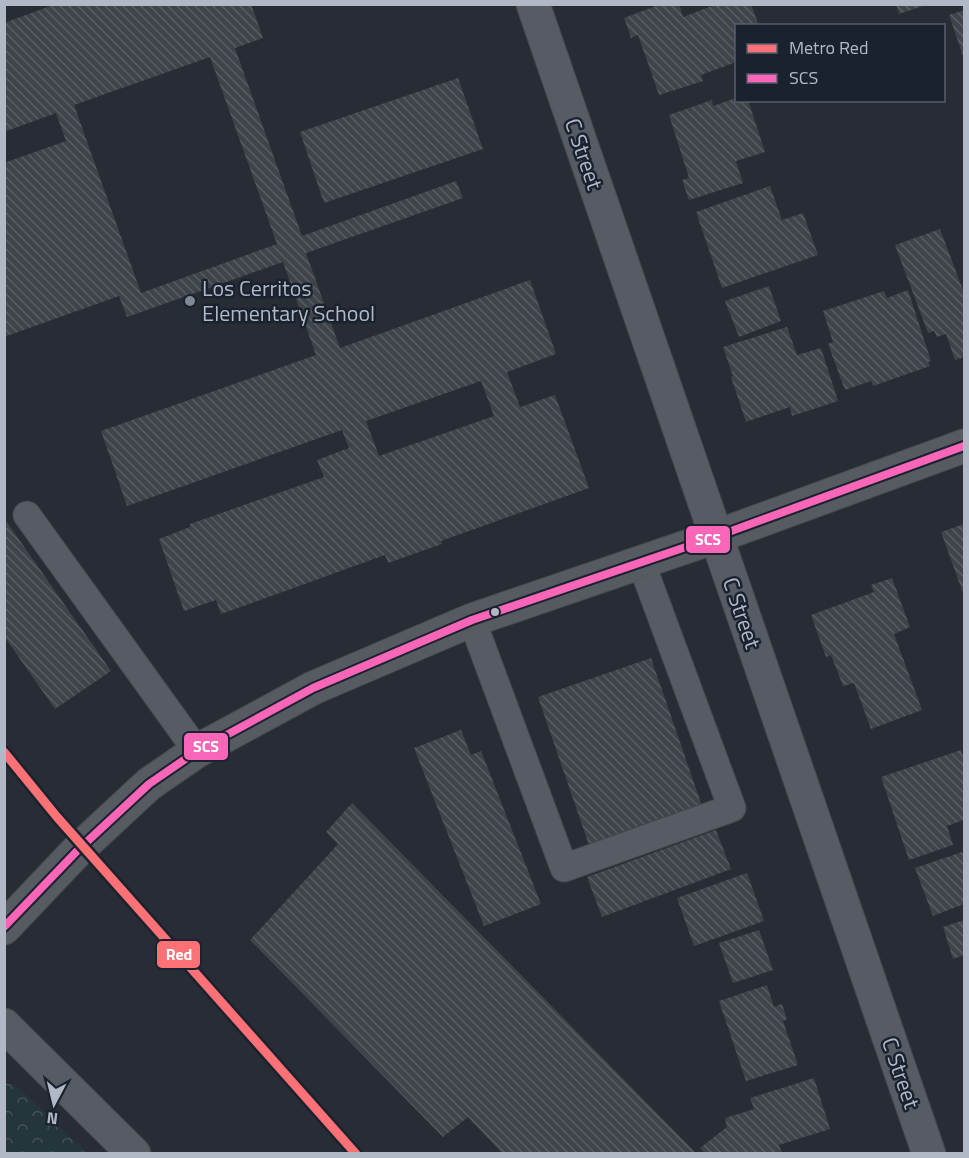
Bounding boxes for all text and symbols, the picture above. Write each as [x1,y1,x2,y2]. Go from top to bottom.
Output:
legend [735,24,945,102]
text: Metro Red [789,34,868,61]
text: SCS [789,64,818,91]
street label: C Street [556,114,612,195]
place label: Los Cerritos Elementary School [202,271,375,330]
marker: Los Cerritos Elementary School [183,294,197,308]
line badge: SCS [685,525,731,554]
text: SCS [695,527,721,551]
street label: C Street [714,573,770,654]
unlabelled marker [489,606,501,618]
line badge: SCS [183,732,229,761]
text: SCS [193,734,219,758]
line badge: Red [156,940,201,969]
text: Red [166,942,192,966]
street label: C Street [873,1033,929,1114]
north arrow [24,1074,84,1134]
text: N [45,1106,59,1131]

